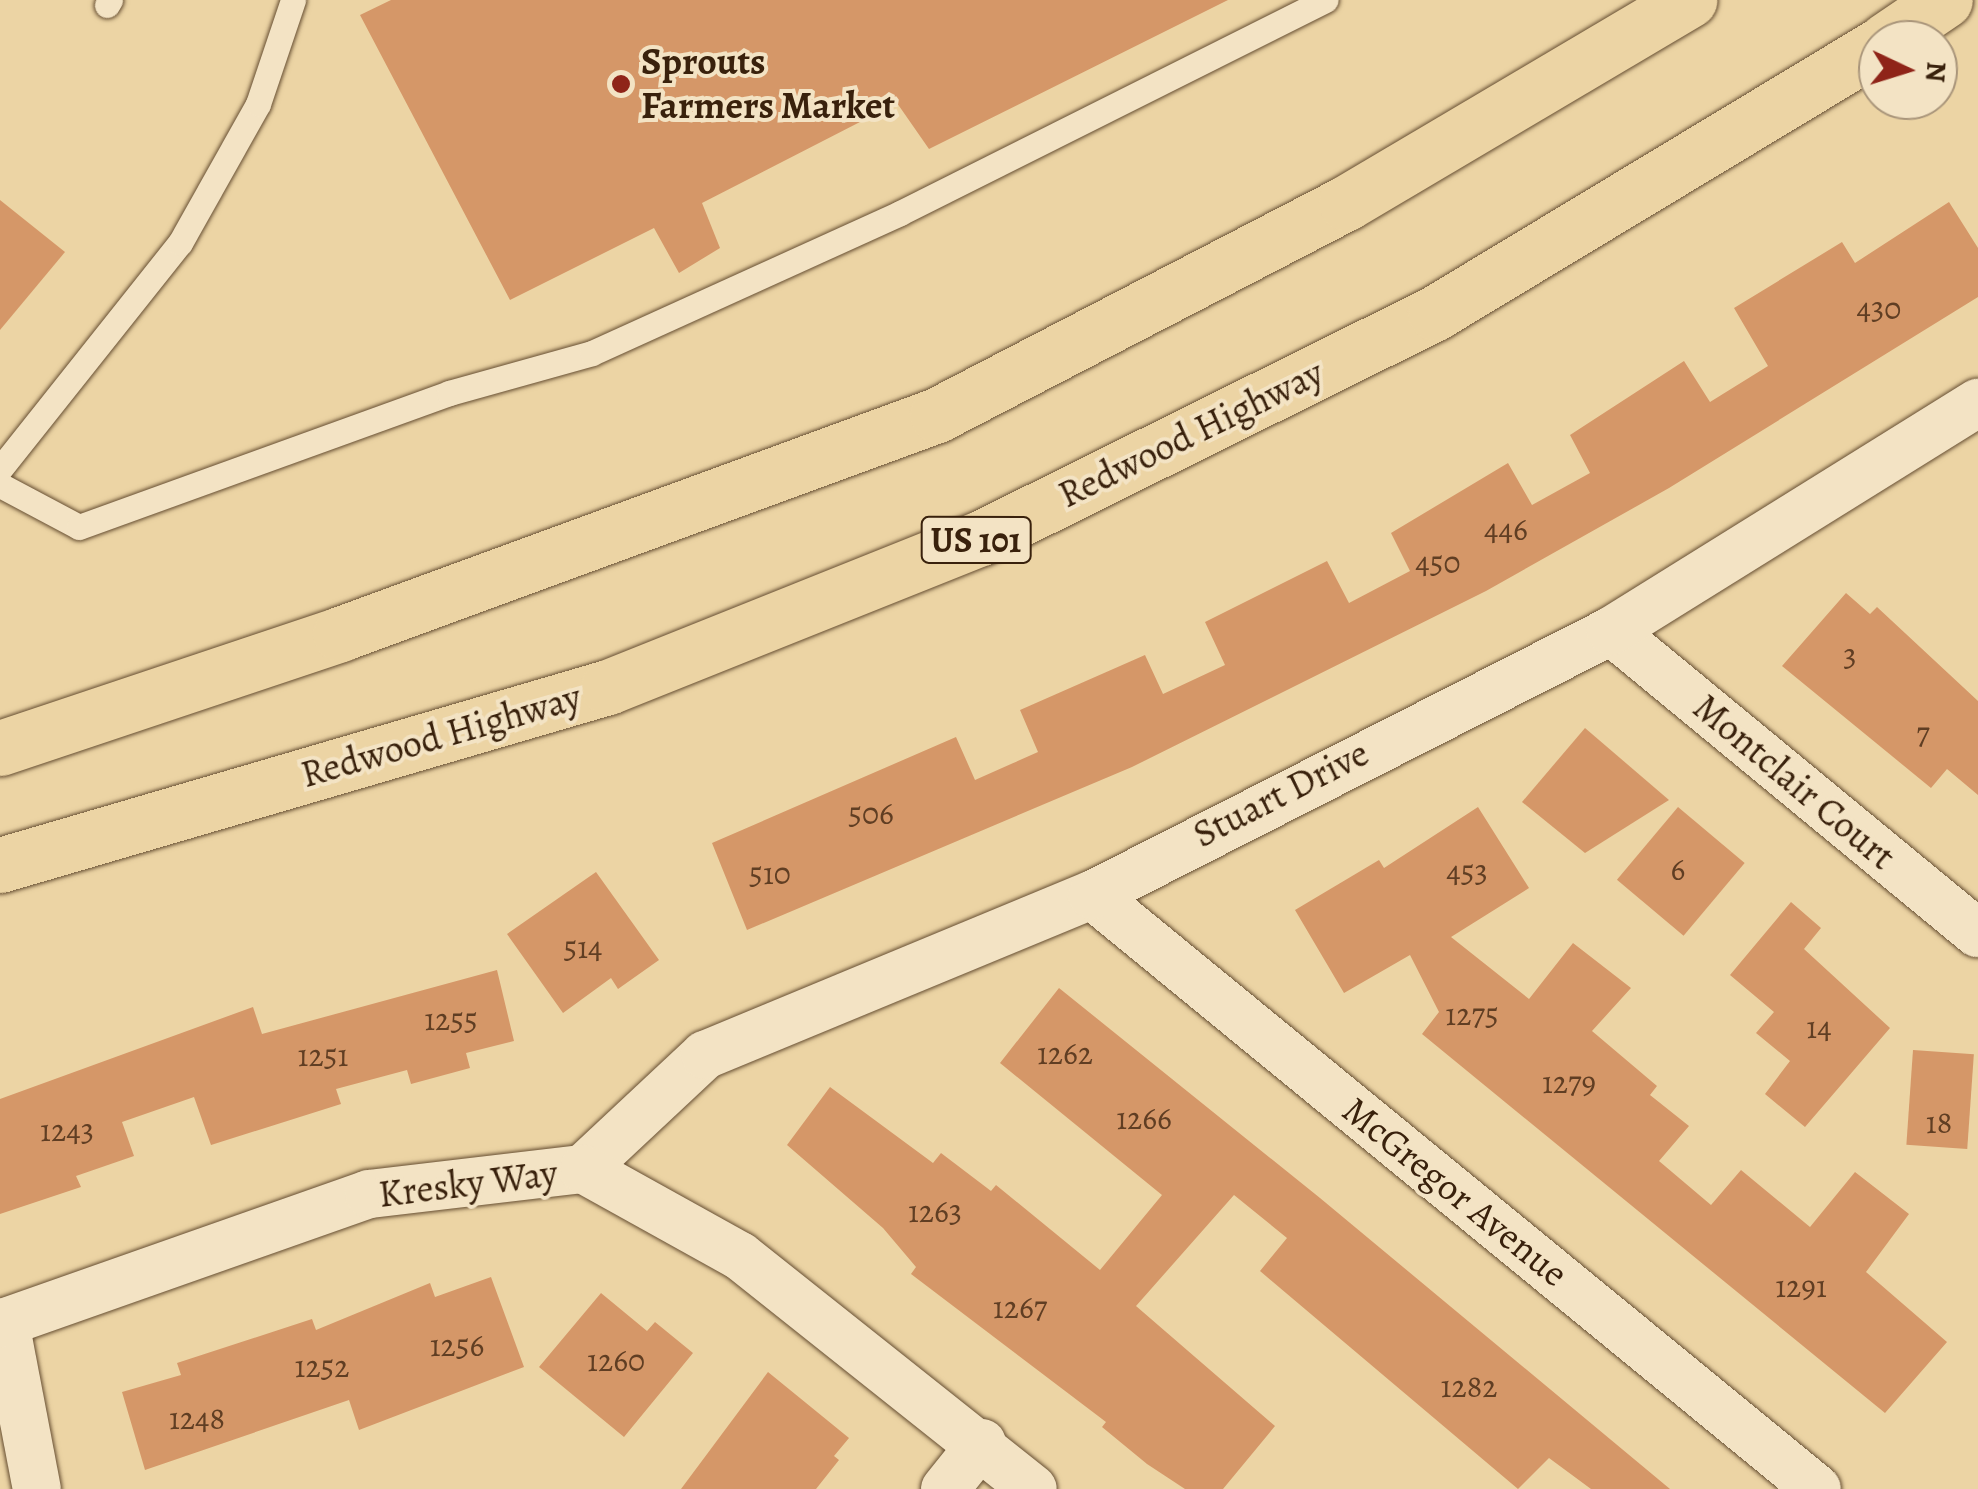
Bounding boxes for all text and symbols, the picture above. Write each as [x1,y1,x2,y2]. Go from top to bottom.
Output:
north arrow [1858,20,1958,120]
place label: Sprouts Farmers Market [641,39,895,128]
text: N [1916,60,1956,83]
marker: Sprouts Farmers Market [610,73,632,95]
house number: 430 [1857,289,1901,327]
street label: Redwood Highway [1051,350,1331,518]
road number: US 101 [918,510,1034,570]
house number: 446 [1484,510,1528,548]
house number: 450 [1415,543,1461,581]
house number: 3 [1843,636,1857,674]
street label: Redwood Highway [296,674,586,798]
street label: Montclair Court [1684,684,1904,880]
house number: 7 [1916,714,1930,752]
street label: Stuart Drive [1186,730,1376,858]
house number: 506 [848,794,894,832]
house number: 6 [1671,850,1685,888]
house number: 453 [1446,852,1488,890]
house number: 510 [749,854,791,892]
house number: 514 [563,928,603,966]
house number: 1275 [1445,995,1499,1033]
house number: 1255 [424,1000,478,1038]
house number: 14 [1806,1008,1832,1046]
house number: 1262 [1037,1034,1093,1072]
house number: 1251 [298,1036,348,1074]
house number: 1279 [1542,1063,1596,1101]
street label: McGregor Avenue [1333,1087,1577,1297]
house number: 1266 [1116,1099,1172,1137]
house number: 18 [1926,1103,1952,1141]
house number: 1243 [40,1111,94,1149]
street label: Kresky Way [376,1150,560,1218]
house number: 1263 [908,1192,962,1230]
house number: 1291 [1775,1267,1827,1305]
house number: 1267 [993,1288,1047,1326]
house number: 1256 [430,1326,484,1364]
house number: 1260 [587,1341,645,1379]
house number: 1252 [294,1347,350,1385]
house number: 1282 [1441,1367,1497,1405]
house number: 1248 [169,1399,225,1437]

